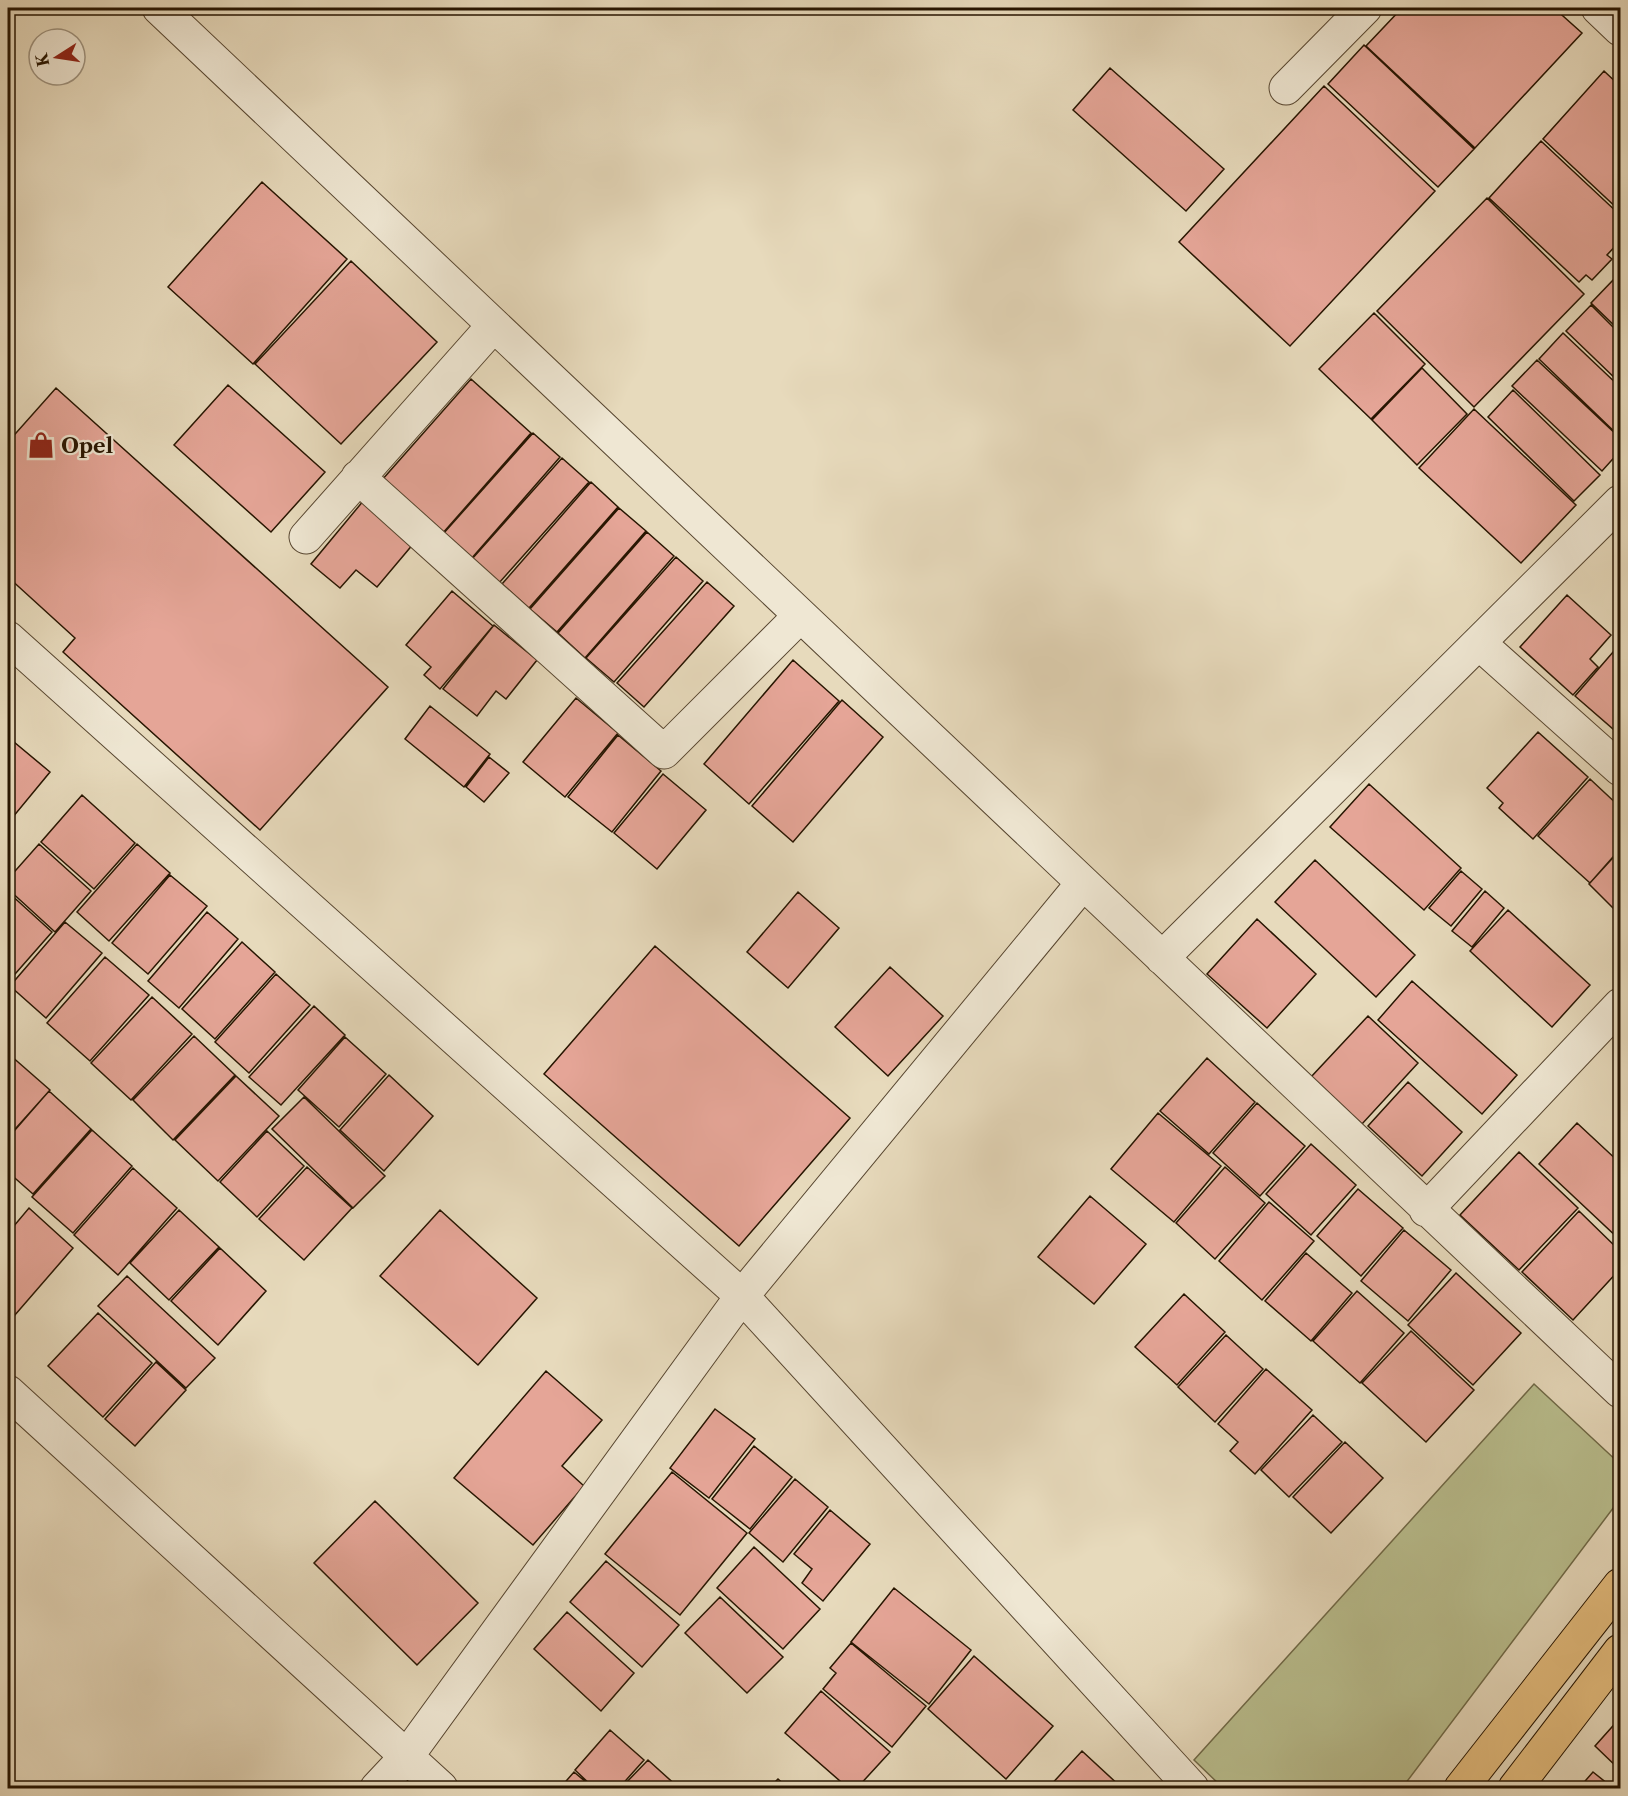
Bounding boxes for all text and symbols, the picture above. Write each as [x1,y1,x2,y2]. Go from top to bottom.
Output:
north arrow [27,27,87,87]
text: K [31,51,53,68]
shop icon: Opel [26,430,56,460]
place label: Opel [61,433,113,458]

